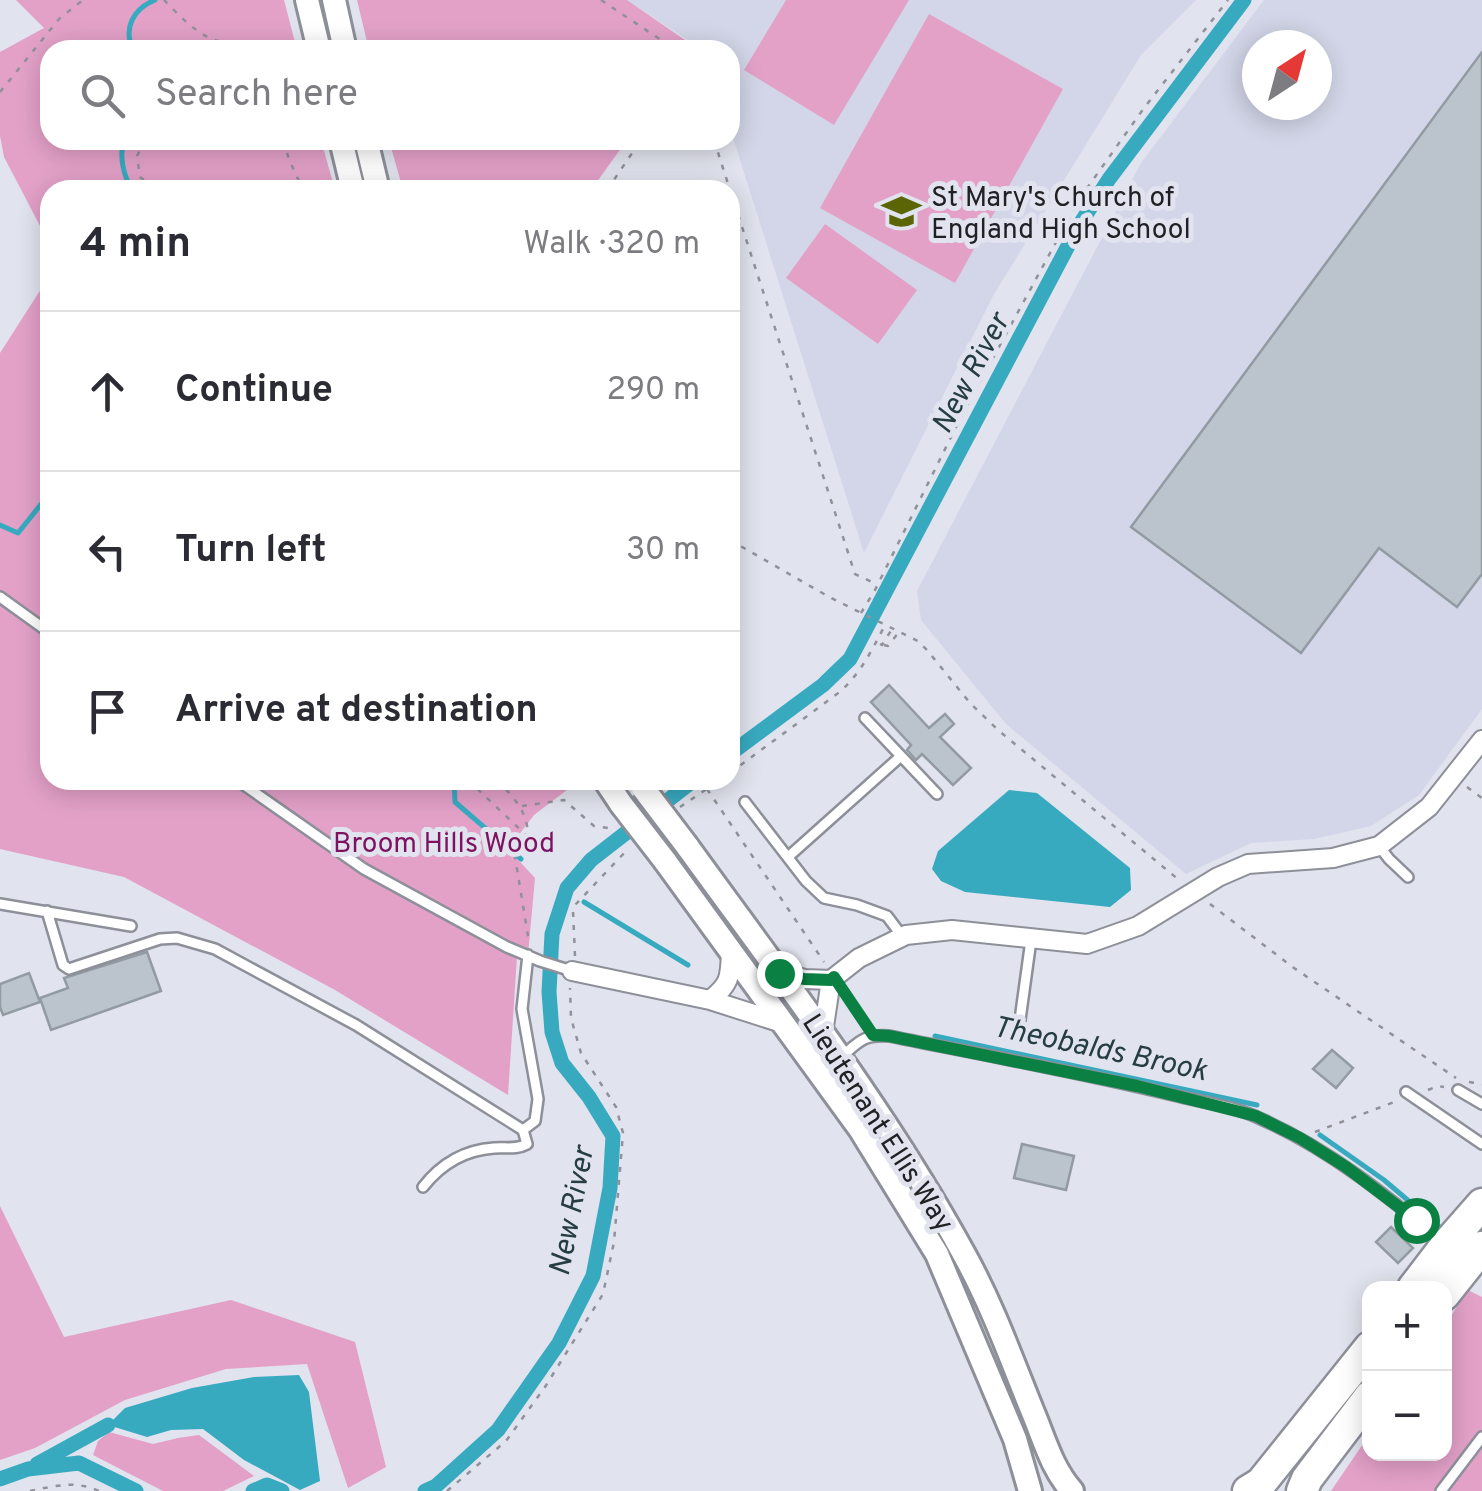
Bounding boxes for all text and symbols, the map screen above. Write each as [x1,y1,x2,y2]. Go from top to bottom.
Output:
north arrow [1242,30,1332,120]
search box [40,40,740,150]
icon: search [75,68,130,123]
text: Search here [155,71,358,120]
place label: St Mary's Church of England High School [931,181,1191,249]
school or university icon: St Mary's Church of England High School [880,191,922,233]
text: 4 min [80,219,191,272]
text: Walk · 320 m [523,225,700,265]
water label: New River [925,305,1020,441]
icon: ahead [80,364,135,419]
text: Continue [175,367,333,416]
text: 290 m [606,371,700,411]
icon: left [80,524,135,579]
text: Turn left [175,527,327,576]
text: 30 m [626,531,700,571]
icon: arrive [80,684,135,739]
text: Arrive at destination [175,687,538,736]
park label: Broom Hills Wood [333,827,555,863]
route end [757,951,803,997]
street label: Lieutenant Ellis Way [793,1008,960,1239]
water label: Theobalds Brook [989,1010,1211,1091]
water label: New River [543,1141,605,1279]
route start [1394,1198,1440,1244]
map controls [1362,1281,1452,1461]
button: + [1362,1281,1452,1371]
button: − [1362,1371,1452,1461]

